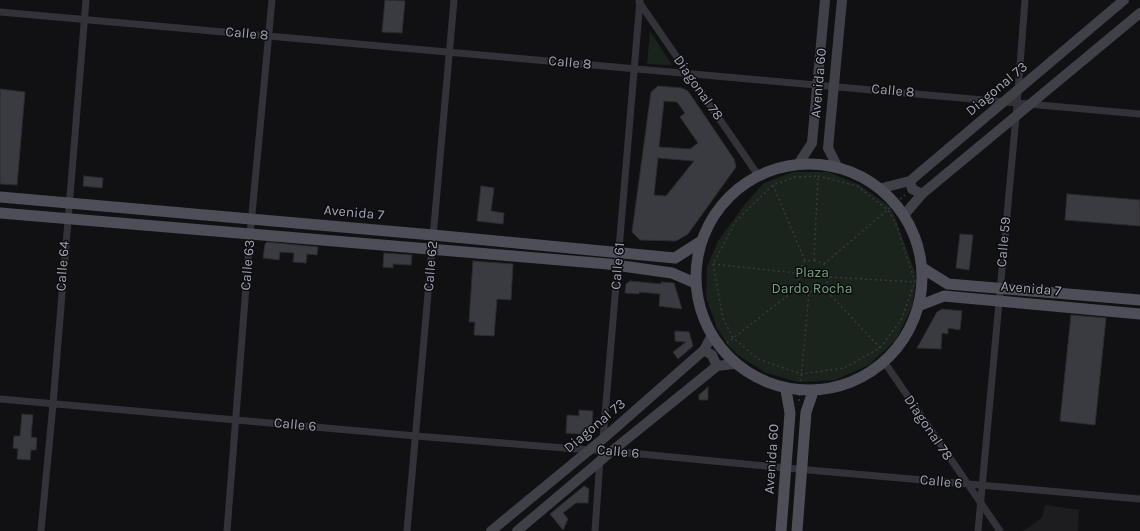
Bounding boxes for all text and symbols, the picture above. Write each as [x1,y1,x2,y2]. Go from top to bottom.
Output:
street label: Calle 8 [225,24,269,44]
street label: Avenida 60 [808,47,830,119]
street label: Diagonal 78 [670,52,726,124]
street label: Calle 8 [548,53,592,73]
street label: Diagonal 73 [963,58,1031,120]
street label: Calle 8 [871,81,915,101]
street label: Avenida 7 [323,202,385,224]
street label: Calle 59 [993,216,1015,268]
street label: Calle 63 [237,239,259,291]
street label: Calle 64 [53,240,73,292]
street label: Calle 62 [420,240,442,292]
street label: Calle 61 [608,242,628,290]
park label: Plaza Dardo Rocha [772,265,852,298]
street label: Avenida 7 [1000,278,1062,300]
street label: Diagonal 78 [900,392,956,464]
street label: Diagonal 73 [561,395,629,457]
street label: Calle 6 [273,415,317,435]
street label: Avenida 60 [761,423,783,495]
street label: Calle 6 [596,442,640,462]
street label: Calle 6 [919,472,963,492]

